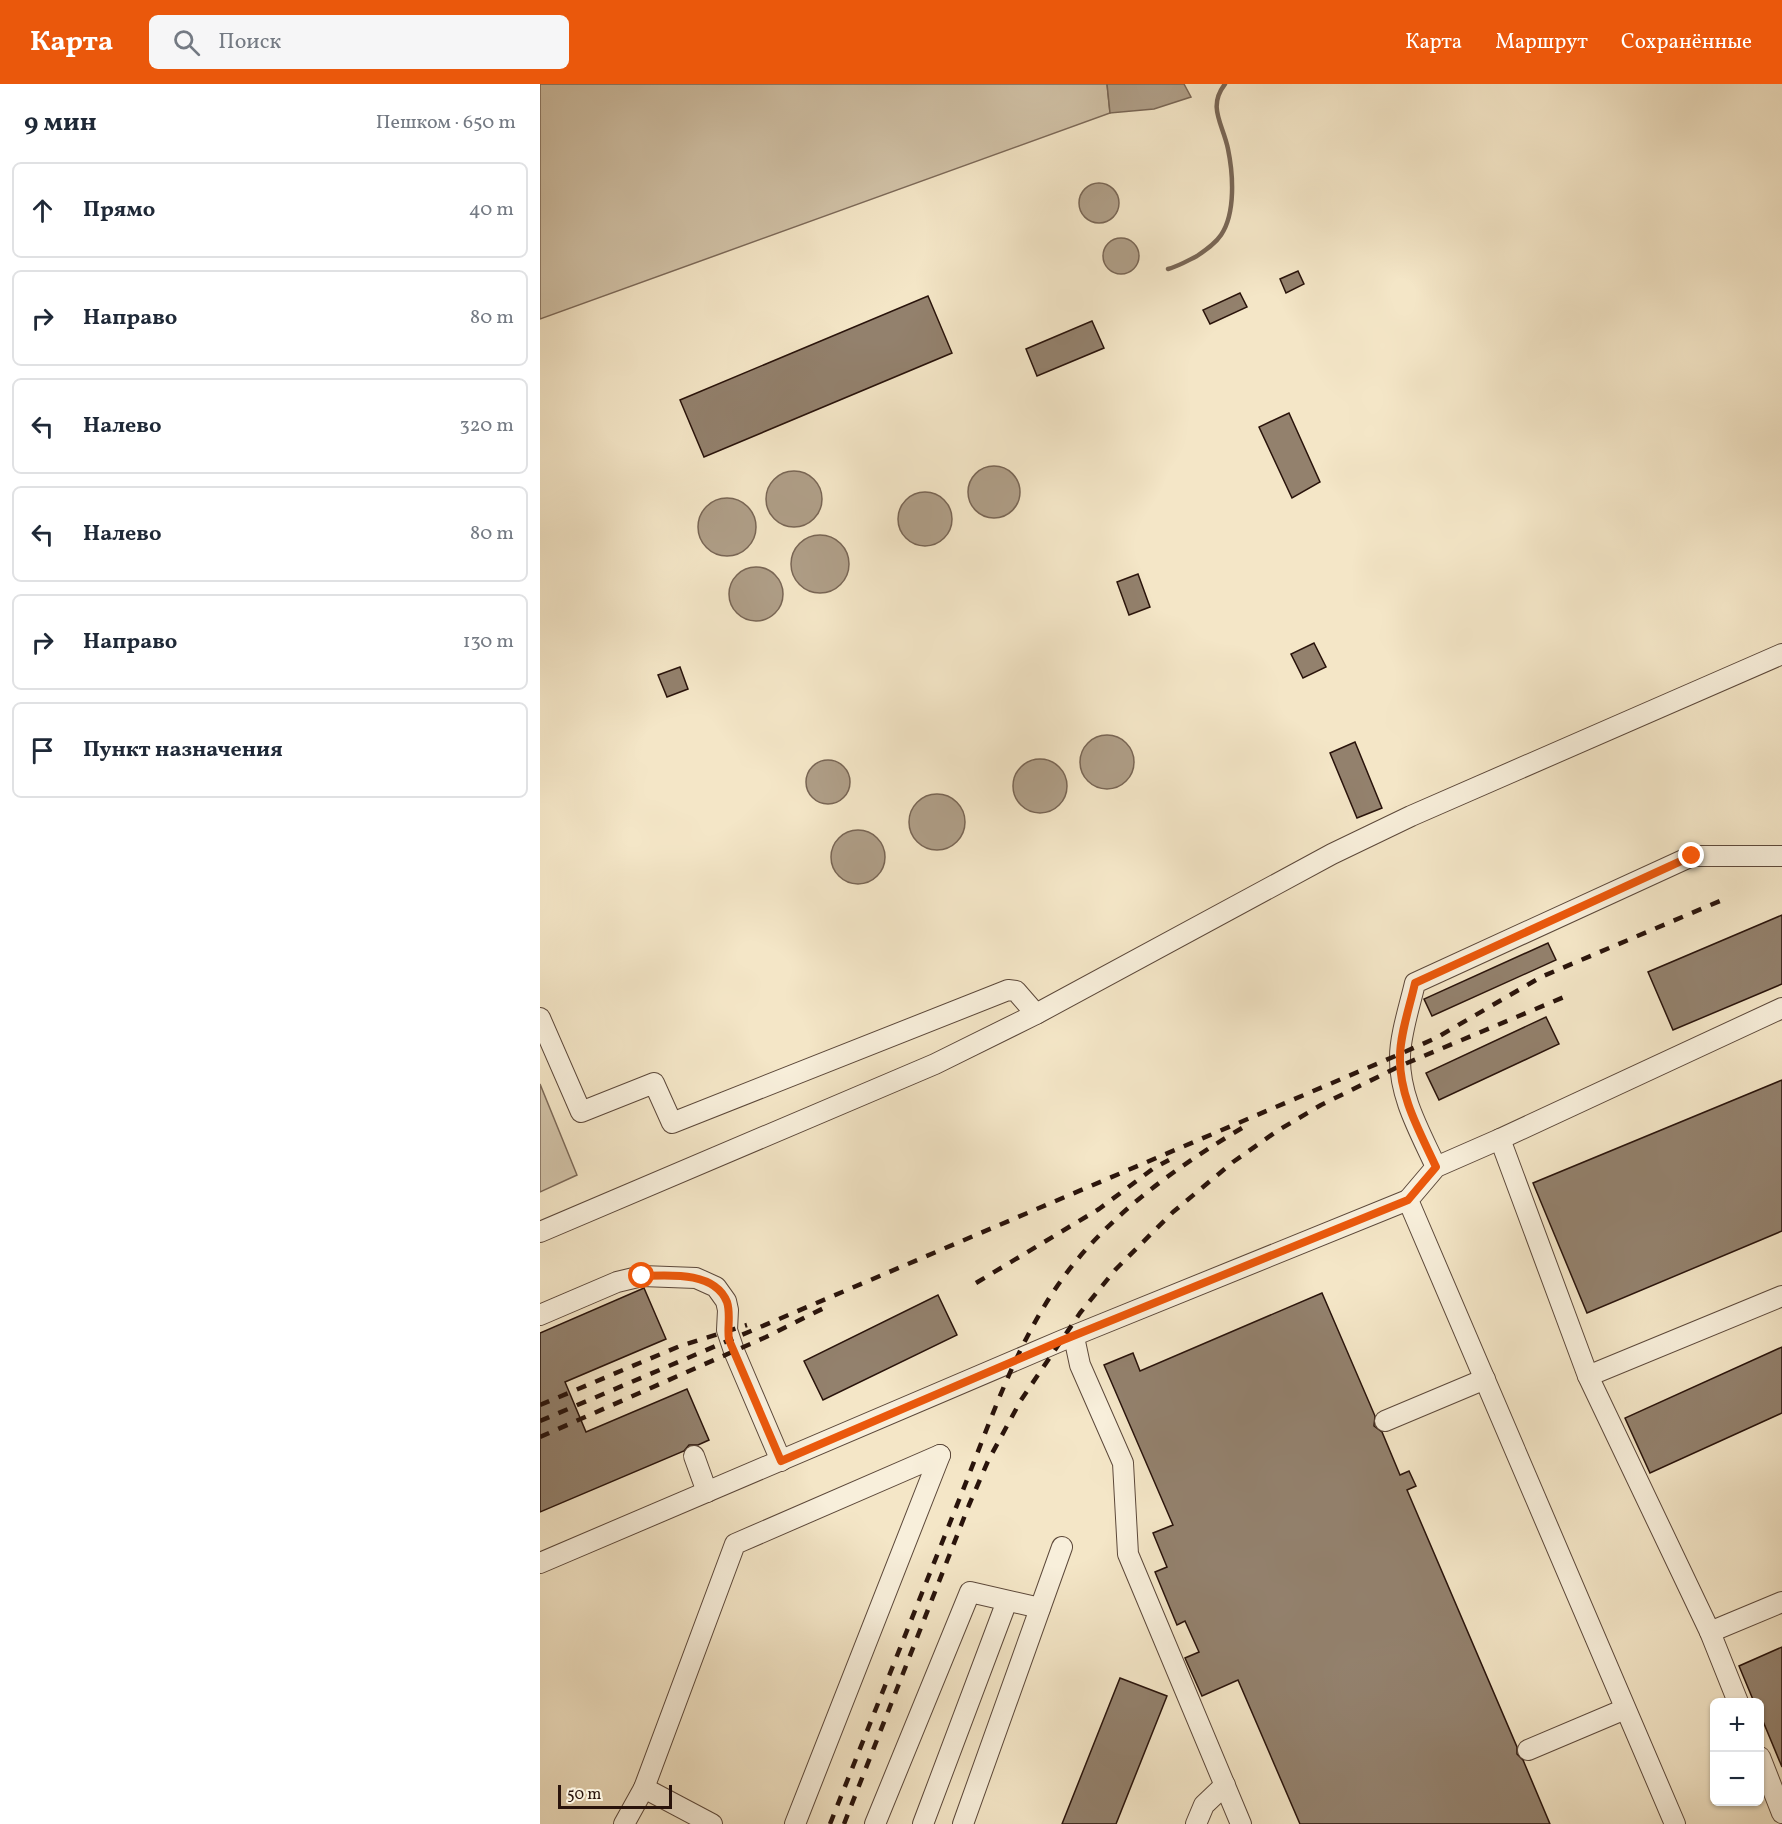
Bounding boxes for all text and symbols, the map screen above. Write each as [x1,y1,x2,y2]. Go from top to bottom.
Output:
search box [149,15,569,69]
text: Карта [30,23,113,62]
icon: search [170,26,203,59]
text: Поиск [218,27,281,58]
text: Карта [1405,28,1462,57]
text: Маршрут [1495,28,1588,57]
text: Сохранённые [1621,28,1752,57]
text: 9 мин [24,105,97,141]
text: Пешком · 650 m [376,109,516,137]
icon: ahead [26,194,59,227]
text: Прямо [83,195,155,226]
text: 40 m [469,196,514,224]
icon: right [26,302,59,335]
text: Направо [83,303,177,334]
text: 80 m [470,304,514,332]
icon: left [26,410,59,443]
text: Налево [83,411,162,442]
text: 320 m [459,412,514,440]
icon: left [26,518,59,551]
text: Налево [83,519,162,550]
text: 80 m [470,520,514,548]
icon: right [26,626,59,659]
text: Направо [83,627,177,658]
text: 130 m [463,628,514,656]
icon: arrive [26,734,59,767]
text: Пункт назначения [83,735,283,766]
route end [1678,842,1704,868]
route start [628,1262,654,1288]
map controls [1710,1698,1764,1806]
button: + [1710,1698,1764,1752]
button: − [1710,1752,1764,1806]
scale bar [558,1782,672,1810]
text: 50 m [567,1784,601,1806]

